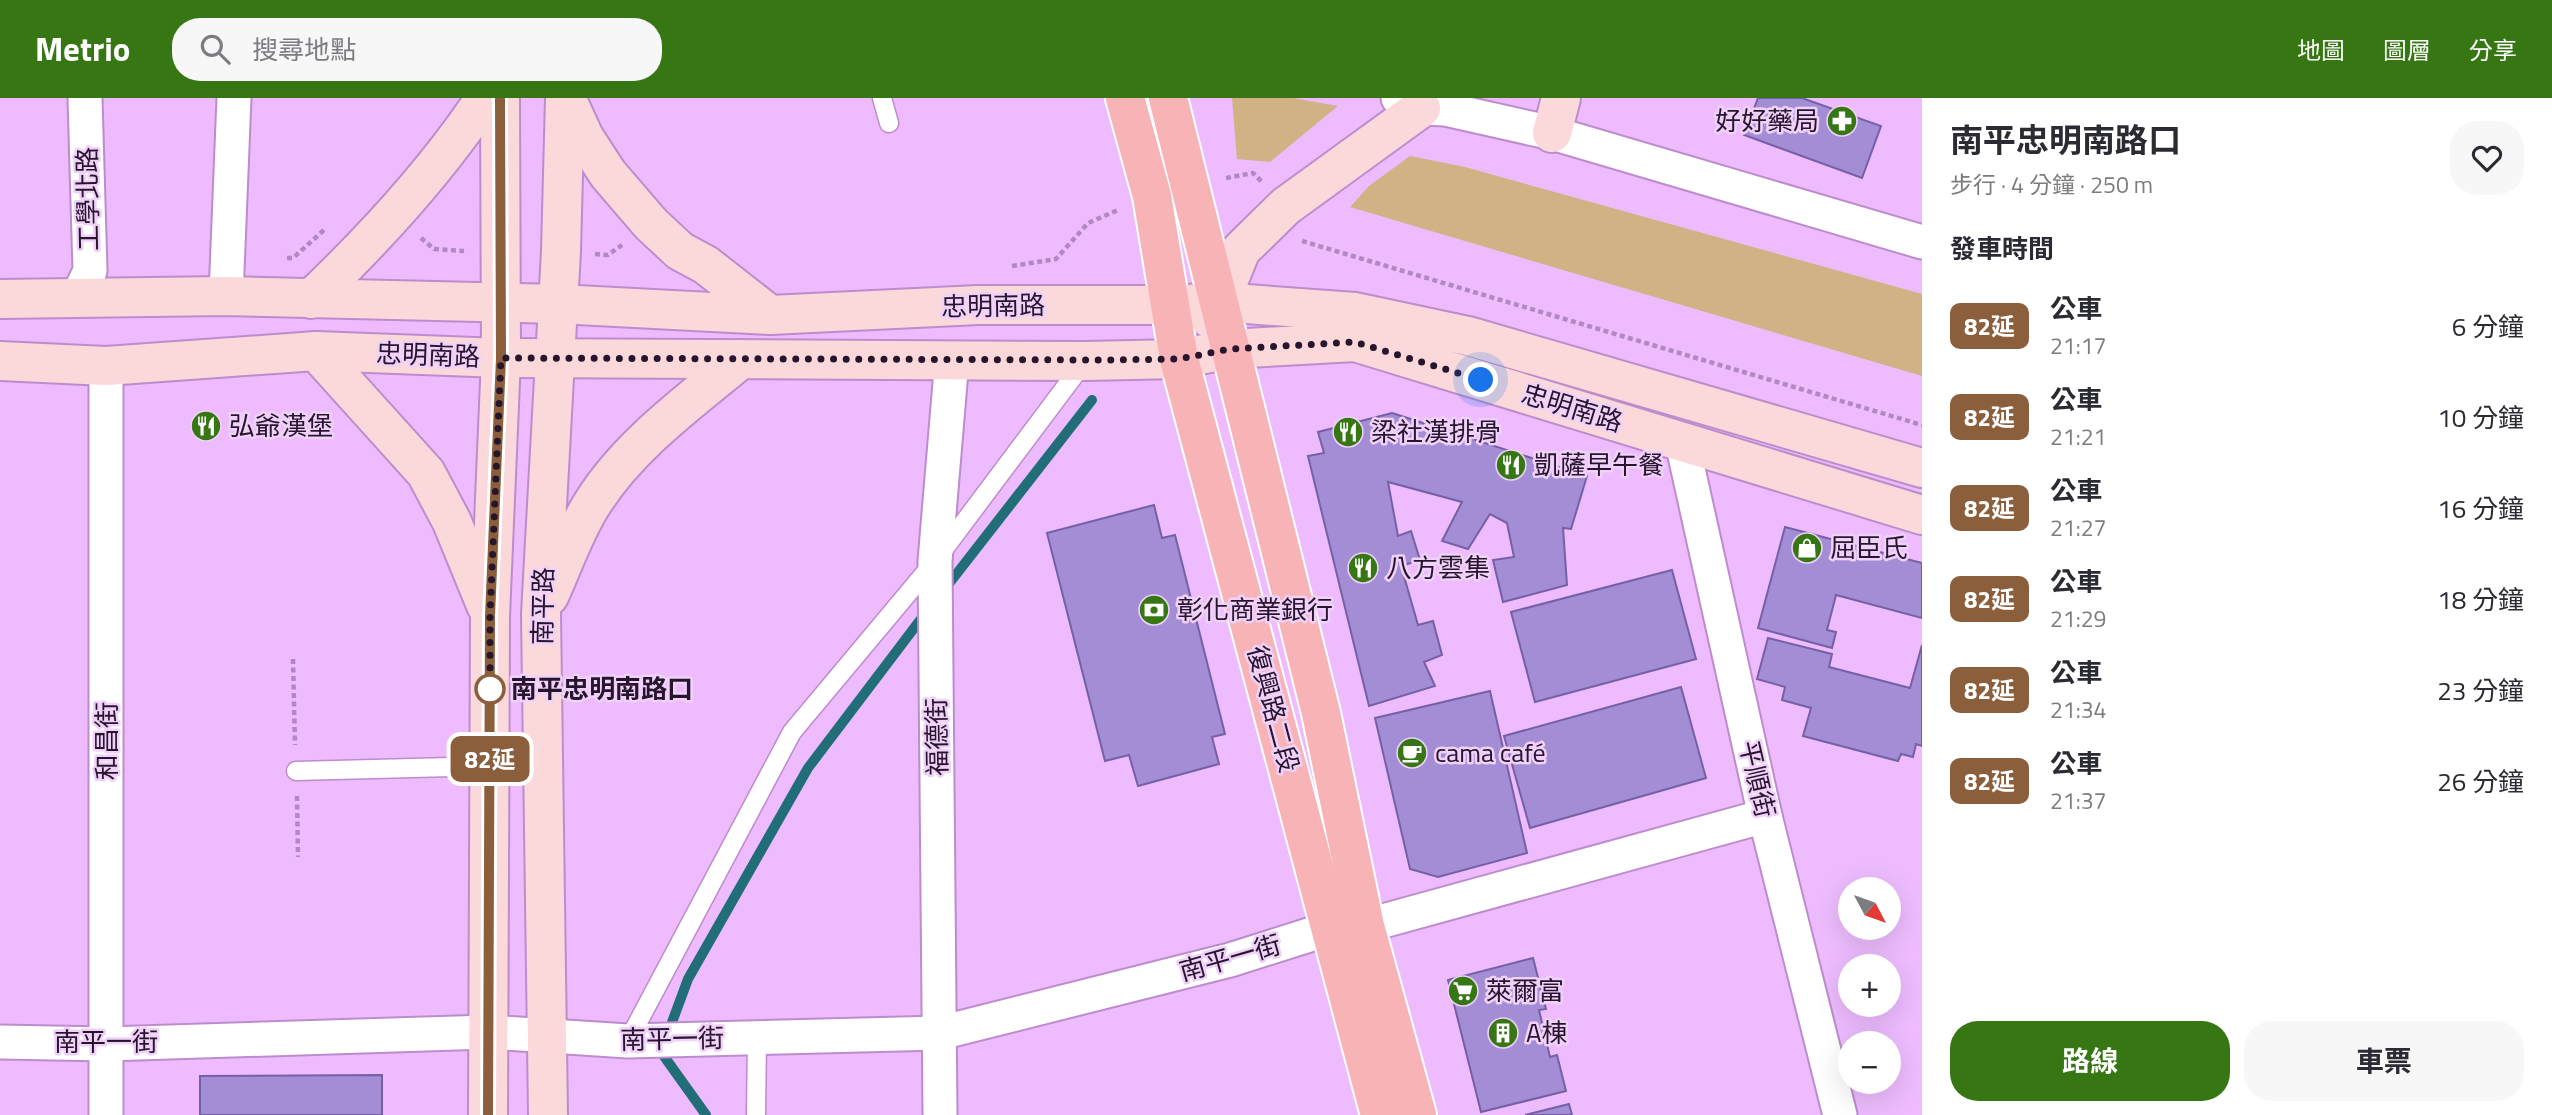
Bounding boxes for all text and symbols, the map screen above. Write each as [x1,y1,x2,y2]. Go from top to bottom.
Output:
search box [172,18,662,81]
text: Metrio [35,24,130,74]
icon: search [196,30,234,68]
text: 搜尋地點 [252,30,356,69]
text: 地圖 [2297,32,2345,68]
text: 圖層 [2383,32,2431,68]
text: 分享 [2469,32,2517,68]
place label: 好好藥局 [1715,101,1819,140]
pharmacy icon: 好好藥局 [1825,104,1859,138]
text: 南平忠明南路口 [1950,115,2181,165]
button: heart [2450,121,2524,195]
street label: 工學北路 [67,147,108,251]
text: 步行 · 4 分鐘 · 250 m [1950,167,2153,202]
text: 發車時間 [1950,229,2054,268]
street label: 忠明南路 [941,285,1045,326]
text: 公車 [2050,289,2102,328]
text: 6 分鐘 [2452,307,2524,346]
text: 82延 [1964,308,2015,344]
text: 21:17 [2050,328,2106,363]
street label: 忠明南路 [375,333,481,376]
your location [1463,362,1498,397]
street label: 忠明南路 [1517,374,1628,441]
text: 公車 [2050,380,2102,419]
text: 10 分鐘 [2437,398,2524,437]
text: 82延 [1964,399,2015,435]
place label: 弘爺漢堡 [229,406,333,445]
restaurant icon: 弘爺漢堡 [189,409,223,443]
place label: 梁社漢排骨 [1371,412,1501,451]
restaurant icon: 梁社漢排骨 [1331,415,1365,449]
text: 21:21 [2050,419,2106,454]
place label: 凱薩早午餐 [1534,445,1664,484]
restaurant icon: 凱薩早午餐 [1494,448,1528,482]
text: 公車 [2050,471,2102,510]
text: 16 分鐘 [2437,489,2524,528]
text: 82延 [1964,490,2015,526]
text: 21:27 [2050,510,2106,545]
place label: 屈臣氏 [1830,528,1908,567]
shop icon: 屈臣氏 [1790,531,1824,565]
place label: 八方雲集 [1386,548,1490,587]
restaurant icon: 八方雲集 [1346,551,1380,585]
text: 公車 [2050,562,2102,601]
street label: 南平路 [522,567,563,645]
text: 18 分鐘 [2437,580,2524,619]
text: 82延 [1964,581,2015,617]
place label: 彰化商業銀行 [1177,590,1333,629]
bank icon: 彰化商業銀行 [1137,593,1171,627]
text: 21:29 [2050,601,2106,636]
street label: 復興路二段 [1238,641,1309,777]
text: 公車 [2050,653,2102,692]
place label: 南平忠明南路口 [511,669,693,708]
text: 23 分鐘 [2437,671,2524,710]
text: 82延 [1964,672,2015,708]
marker: 南平忠明南路口 [475,674,505,704]
text: 21:34 [2050,692,2106,727]
street label: 福德街 [916,698,957,776]
street label: 和昌街 [87,702,126,780]
place label: cama café [1435,733,1546,772]
line badge: 82延 [450,736,530,782]
cafe icon: cama café [1395,736,1429,770]
street label: 平順街 [1730,736,1785,821]
text: 82延 [465,741,515,777]
text: 公車 [2050,744,2102,783]
text: 26 分鐘 [2437,762,2524,801]
text: 82延 [1964,763,2015,799]
text: 21:37 [2050,783,2106,818]
north arrow [1838,877,1900,940]
map controls [1838,877,1901,1094]
street label: 南平一街 [1174,924,1285,991]
button: + [1838,954,1901,1017]
place label: 萊爾富 [1486,971,1564,1010]
supermarket icon: 萊爾富 [1446,974,1480,1008]
place label: A棟 [1526,1013,1568,1052]
building icon: A棟 [1486,1016,1520,1050]
street label: 南平一街 [620,1018,724,1059]
button: 路線 [1950,1021,2230,1101]
button: 車票 [2244,1021,2524,1101]
street label: 南平一街 [54,1022,158,1061]
button: − [1838,1031,1901,1094]

